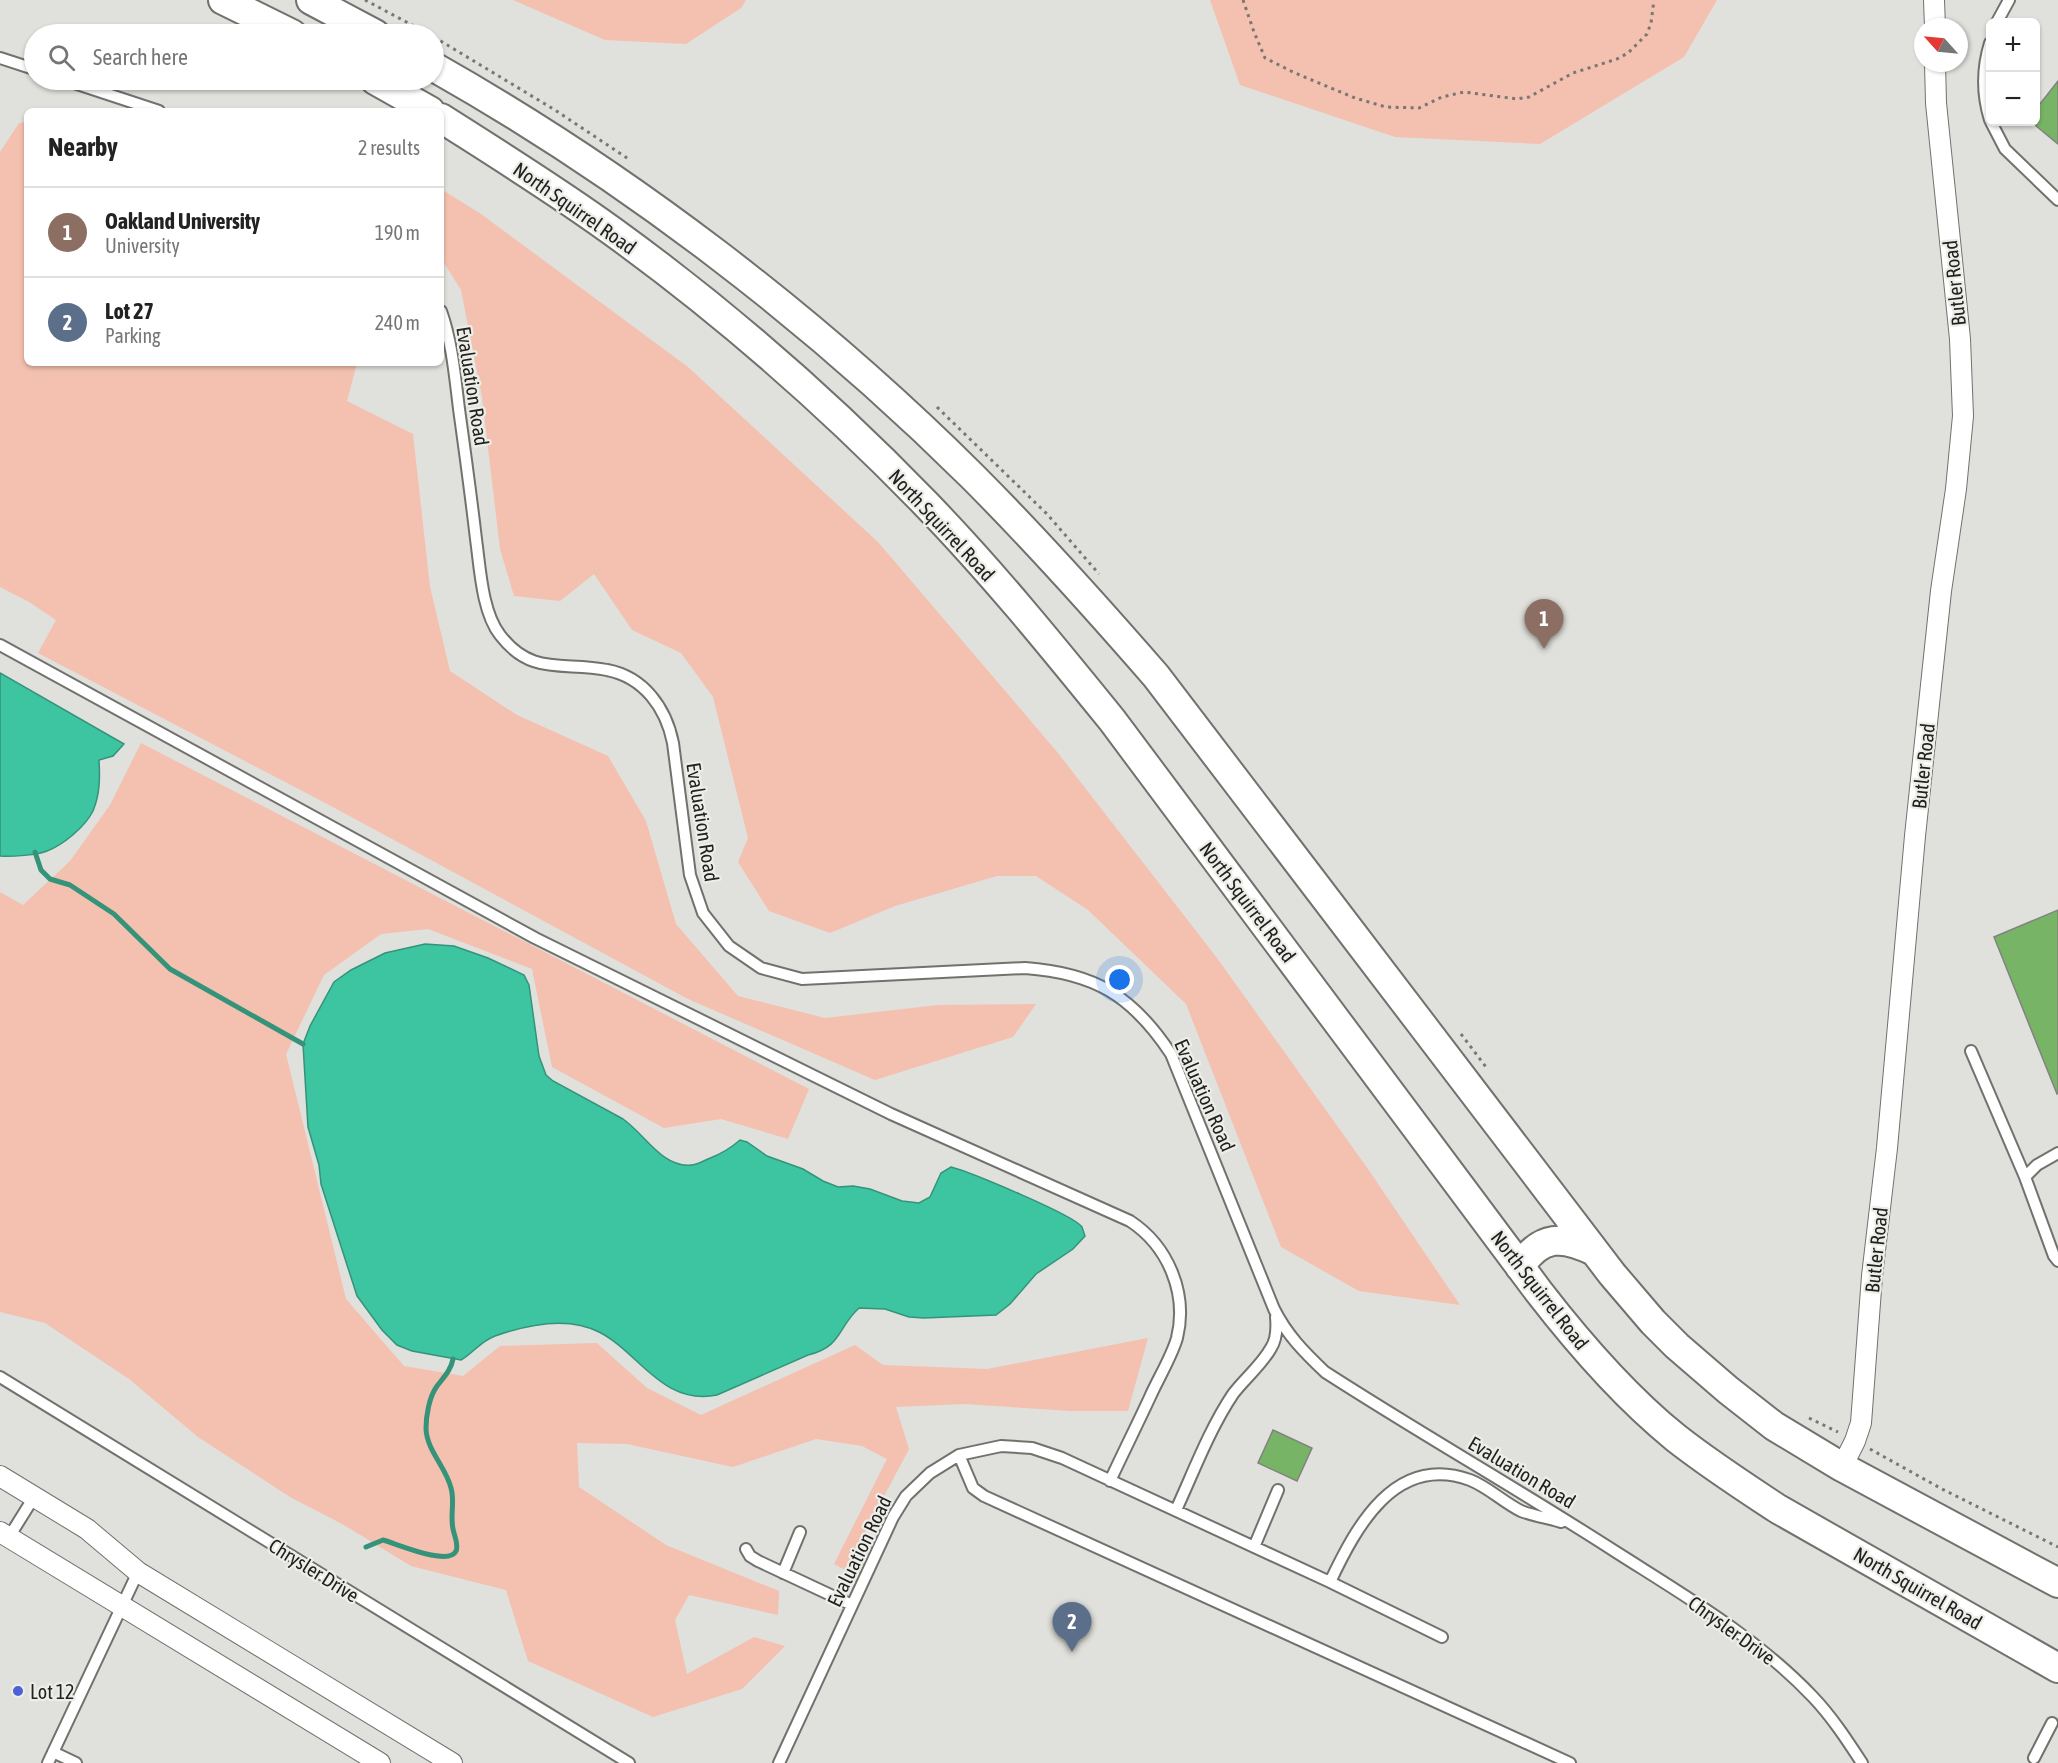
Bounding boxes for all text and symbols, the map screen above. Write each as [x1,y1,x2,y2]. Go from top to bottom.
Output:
north arrow [1914,18,1968,72]
map controls [1986,18,2040,126]
button: + [1986,18,2040,72]
search box [24,24,444,90]
icon: search [45,41,78,74]
text: Search here [93,44,188,70]
button: − [1986,72,2040,126]
text: Nearby [48,132,118,162]
text: 2 results [358,136,420,159]
street label: North Squirrel Road [509,157,641,259]
text: Oakland University [105,208,260,234]
text: 1 [63,221,72,244]
text: 190 m [375,221,420,244]
text: University [105,234,180,257]
street label: Butler Road [1938,239,1970,327]
text: Lot 27 [105,298,154,324]
text: 2 [63,311,72,334]
text: 240 m [375,311,420,334]
text: Parking [105,324,161,347]
street label: Evaluation Road [452,325,494,447]
street label: North Squirrel Road [884,464,1000,586]
pin: 1 [1524,600,1564,649]
street label: Butler Road [1907,722,1939,810]
street label: Evaluation Road [682,761,724,883]
street label: North Squirrel Road [1195,837,1301,967]
your location [1105,965,1134,994]
street label: Evaluation Road [1170,1035,1240,1155]
street label: Butler Road [1860,1206,1892,1294]
street label: North Squirrel Road [1487,1226,1593,1354]
street label: Evaluation Road [1464,1431,1580,1513]
street label: Evaluation Road [822,1492,896,1610]
street label: Chrysler Drive [265,1533,363,1607]
street label: North Squirrel Road [1850,1542,1986,1634]
street label: Chrysler Drive [1684,1591,1780,1669]
pin: 2 [1052,1602,1092,1652]
place label: Lot 12 [30,1680,74,1703]
marker: Lot 12 [11,1684,25,1698]

